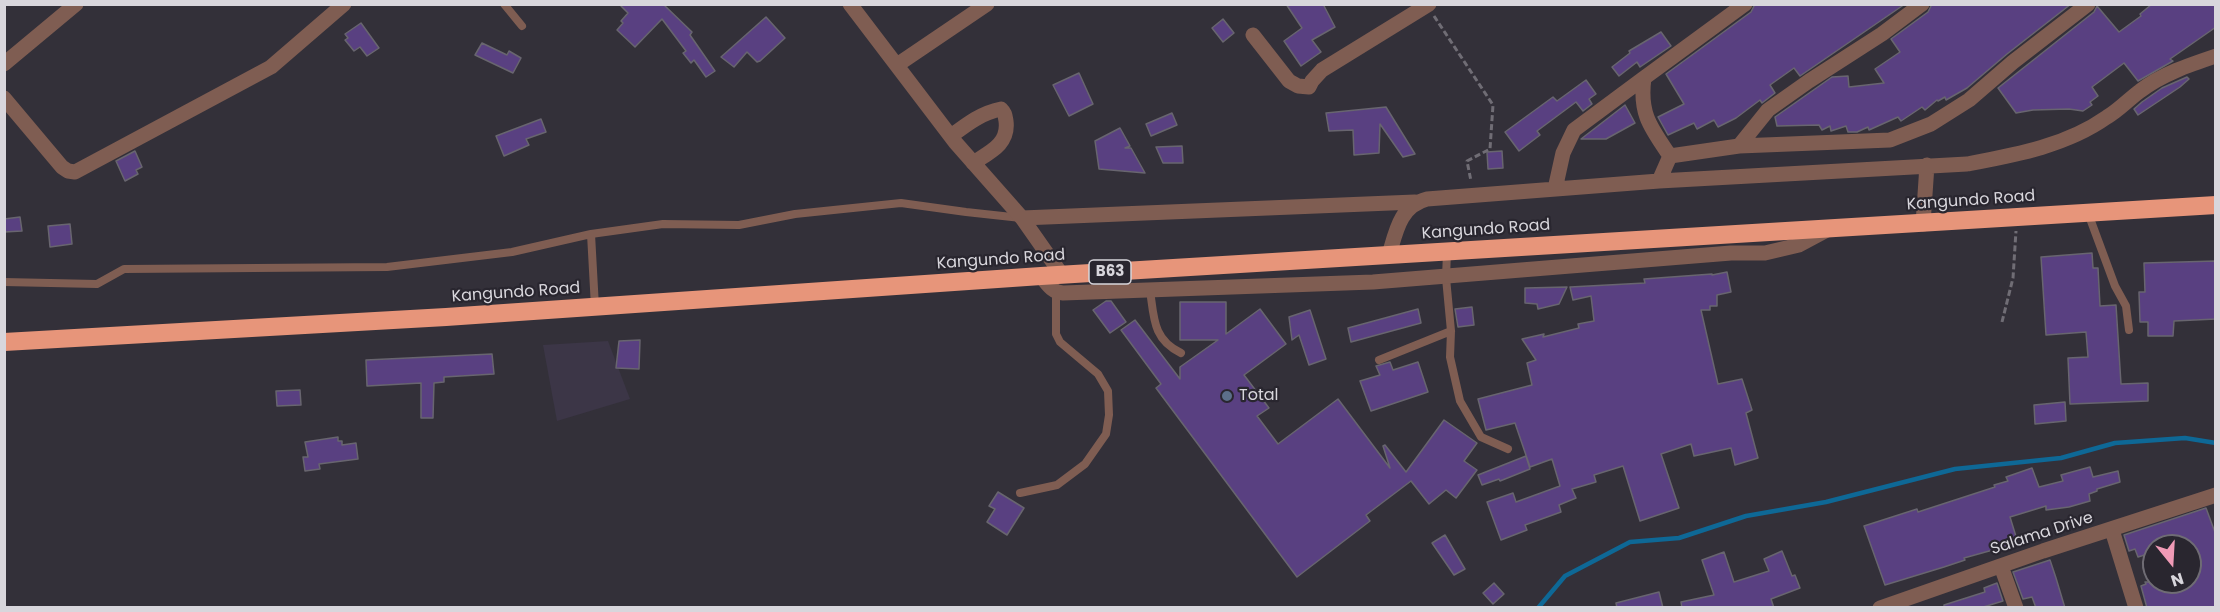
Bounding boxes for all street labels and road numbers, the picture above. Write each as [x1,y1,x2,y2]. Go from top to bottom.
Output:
street label: Kangundo Road [1906,187,2036,215]
street label: Kangundo Road [1421,216,1551,244]
street label: Kangundo Road [936,246,1066,274]
road number: B63 [1089,260,1131,284]
street label: Kangundo Road [451,279,581,307]
street label: Salama Drive [1988,508,2096,560]

